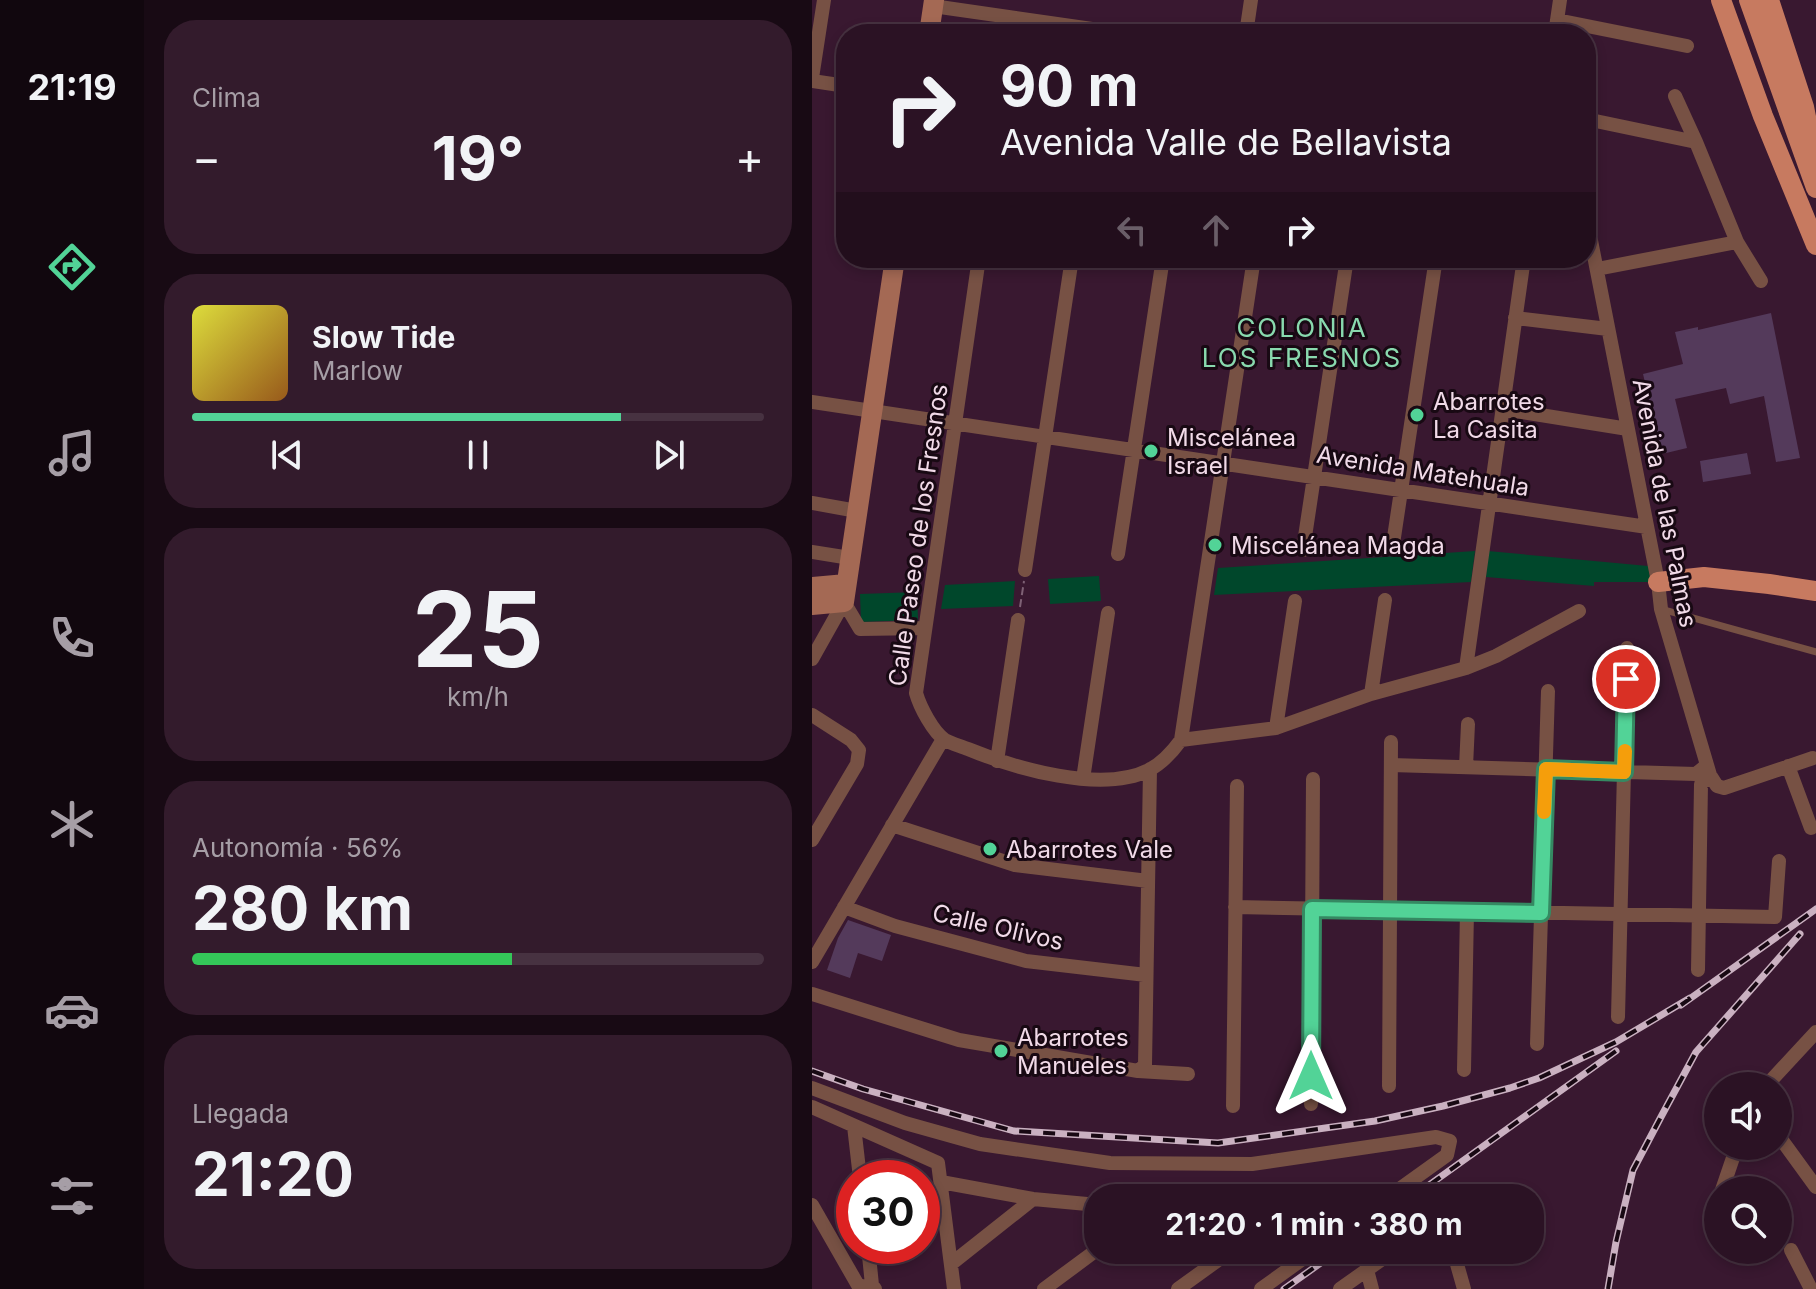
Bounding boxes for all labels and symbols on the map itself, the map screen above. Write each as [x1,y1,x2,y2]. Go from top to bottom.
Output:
district label: COLONIA LOS FRESNOS [1202,312,1402,373]
street label: Avenida de las Palmas [1627,376,1703,630]
street label: Calle Paseo de los Fresnos [882,382,954,688]
place label: Abarrotes La Casita [1433,387,1545,444]
marker: Abarrotes La Casita [1408,406,1426,424]
place label: Miscelánea Israel [1167,423,1296,480]
street label: Avenida Matehuala [1315,440,1531,502]
marker: Miscelánea Israel [1142,442,1160,460]
place label: Miscelánea Magda [1231,531,1445,560]
marker: Miscelánea Magda [1206,536,1224,554]
pin [1592,645,1660,713]
place label: Abarrotes Vale [1006,835,1173,864]
marker: Abarrotes Vale [981,840,999,858]
street label: Calle Olivos [930,898,1066,956]
place label: Abarrotes Manueles [1017,1023,1129,1080]
position arrow [1269,1034,1353,1118]
marker: Abarrotes Manueles [992,1042,1010,1060]
speed limit sign: 30 [836,1160,940,1264]

